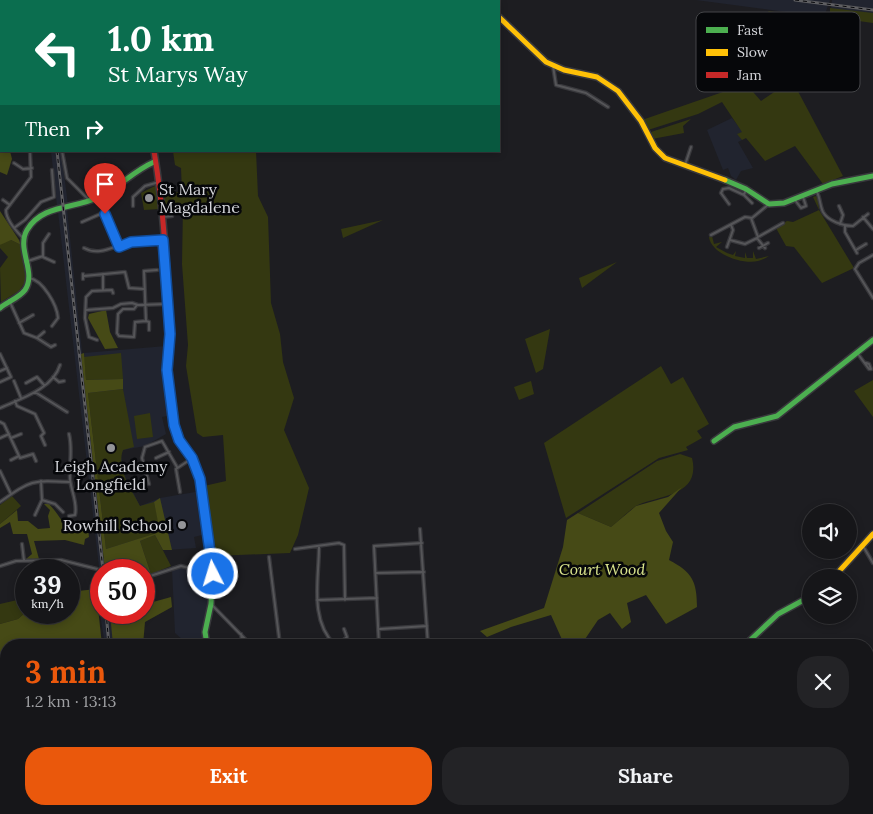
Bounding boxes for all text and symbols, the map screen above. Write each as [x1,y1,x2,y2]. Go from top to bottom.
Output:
legend [696,12,860,92]
text: 1.0 km [108,16,214,61]
icon: left [25,20,90,85]
text: Fast [737,21,764,39]
text: Slow [737,43,769,61]
text: St Marys Way [108,60,248,88]
text: Jam [736,66,762,84]
icon: right [80,115,108,143]
text: Then [25,117,70,141]
pin [84,163,126,214]
icon: arrive [91,170,119,198]
place label: St Mary Magdalene [159,179,240,217]
marker: St Mary Magdalene [143,192,155,204]
marker: Leigh Academy Longfield [105,442,117,454]
place label: Leigh Academy Longfield [54,456,168,494]
map controls [802,504,857,624]
button: sound [802,504,857,559]
place label: Rowhill School [63,515,172,535]
marker: Rowhill School [176,519,188,531]
position arrow [186,547,238,599]
speed limit sign: 50 [90,559,155,624]
park label: Court Wood [559,559,645,579]
text: 39 [33,569,62,601]
button: layers [802,569,857,624]
text: km/h [31,596,64,611]
text: 3 min [25,653,106,691]
button: close [797,656,849,708]
text: 1.2 km · 13:13 [25,691,116,711]
button: Exit [25,747,432,805]
button: Share [442,747,849,805]

